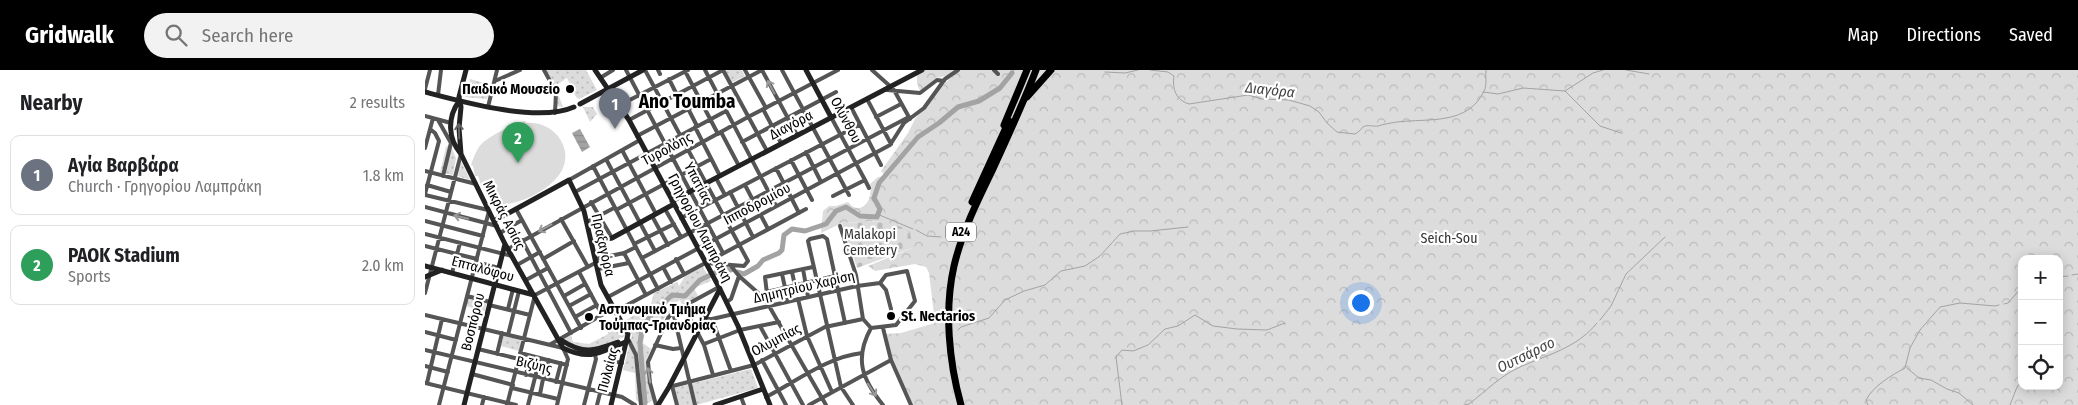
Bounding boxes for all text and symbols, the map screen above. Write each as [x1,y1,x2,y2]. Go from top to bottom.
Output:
search box [144,13,494,58]
text: Gridwalk [25,21,114,49]
icon: search [162,21,190,49]
text: Search here [202,24,293,47]
text: Map [1847,24,1879,46]
text: Directions [1907,24,1981,46]
text: Saved [2009,24,2053,46]
water label: Διαγόρα [1243,78,1296,102]
one-way arrow [766,80,775,95]
place label: Παιδικό Μουσείο [462,81,561,98]
marker: Παιδικό Μουσείο [564,83,576,95]
pin: 1 [599,88,631,129]
text: Nearby [20,90,82,116]
district label: Ano Toumba [638,90,735,113]
text: 2 results [350,93,405,112]
street label: Ολύνθου [827,94,865,146]
street label: Διαγόρα [766,106,816,144]
pin: 2 [502,122,534,163]
one-way arrow [455,124,464,140]
street label: Τυρολόης [639,129,695,169]
text: Αγία Βαρβάρα [68,154,179,177]
street label: Υπατίας [680,160,716,207]
text: 1 [34,166,40,185]
text: 1.8 km [363,166,404,185]
street label: Γρηγορίου Λαμπράκη [664,171,736,285]
text: Church · Γρηγορίου Λαμπράκη [68,177,262,196]
street label: Μικράς Ασίας [479,177,529,253]
street label: Ιπποδρομίου [721,179,793,229]
one-way arrow [453,212,469,221]
street label: Πραξαγόρα [588,212,618,278]
road number: Α24 [946,222,976,242]
one-way arrow [538,223,552,233]
park label: Malakopi Cemetery [843,226,898,259]
park label: Seich-Sou [1421,230,1478,247]
text: PAOK Stadium [68,244,180,267]
street label: Επταλόφου [450,252,516,286]
map controls [2018,255,2063,390]
button: + [2018,255,2063,300]
text: 2 [33,256,41,275]
text: 2.0 km [362,256,404,275]
text: Sports [68,267,111,286]
street label: Δημητρίου Χαρίση [752,267,856,307]
your location [1348,290,1374,316]
street label: Βοσπόρου [458,291,488,353]
button: − [2018,300,2063,345]
place label: Αστυνομικό Τμήμα Τούμπας-Τριανδρίας [598,301,717,334]
place label: St. Nectarios [901,308,975,325]
marker: St. Nectarios [885,310,897,322]
marker: Αστυνομικό Τμήμα Τούμπας-Τριανδρίας [583,311,595,323]
street label: Ολυμπίας [748,320,804,360]
water label: Ουτσάρσο [1494,333,1558,377]
button: locate [2018,345,2063,390]
street label: Πυλαίας [594,346,622,394]
street label: Βιζύης [514,353,554,377]
one-way arrow [644,368,654,384]
one-way arrow [867,383,877,397]

